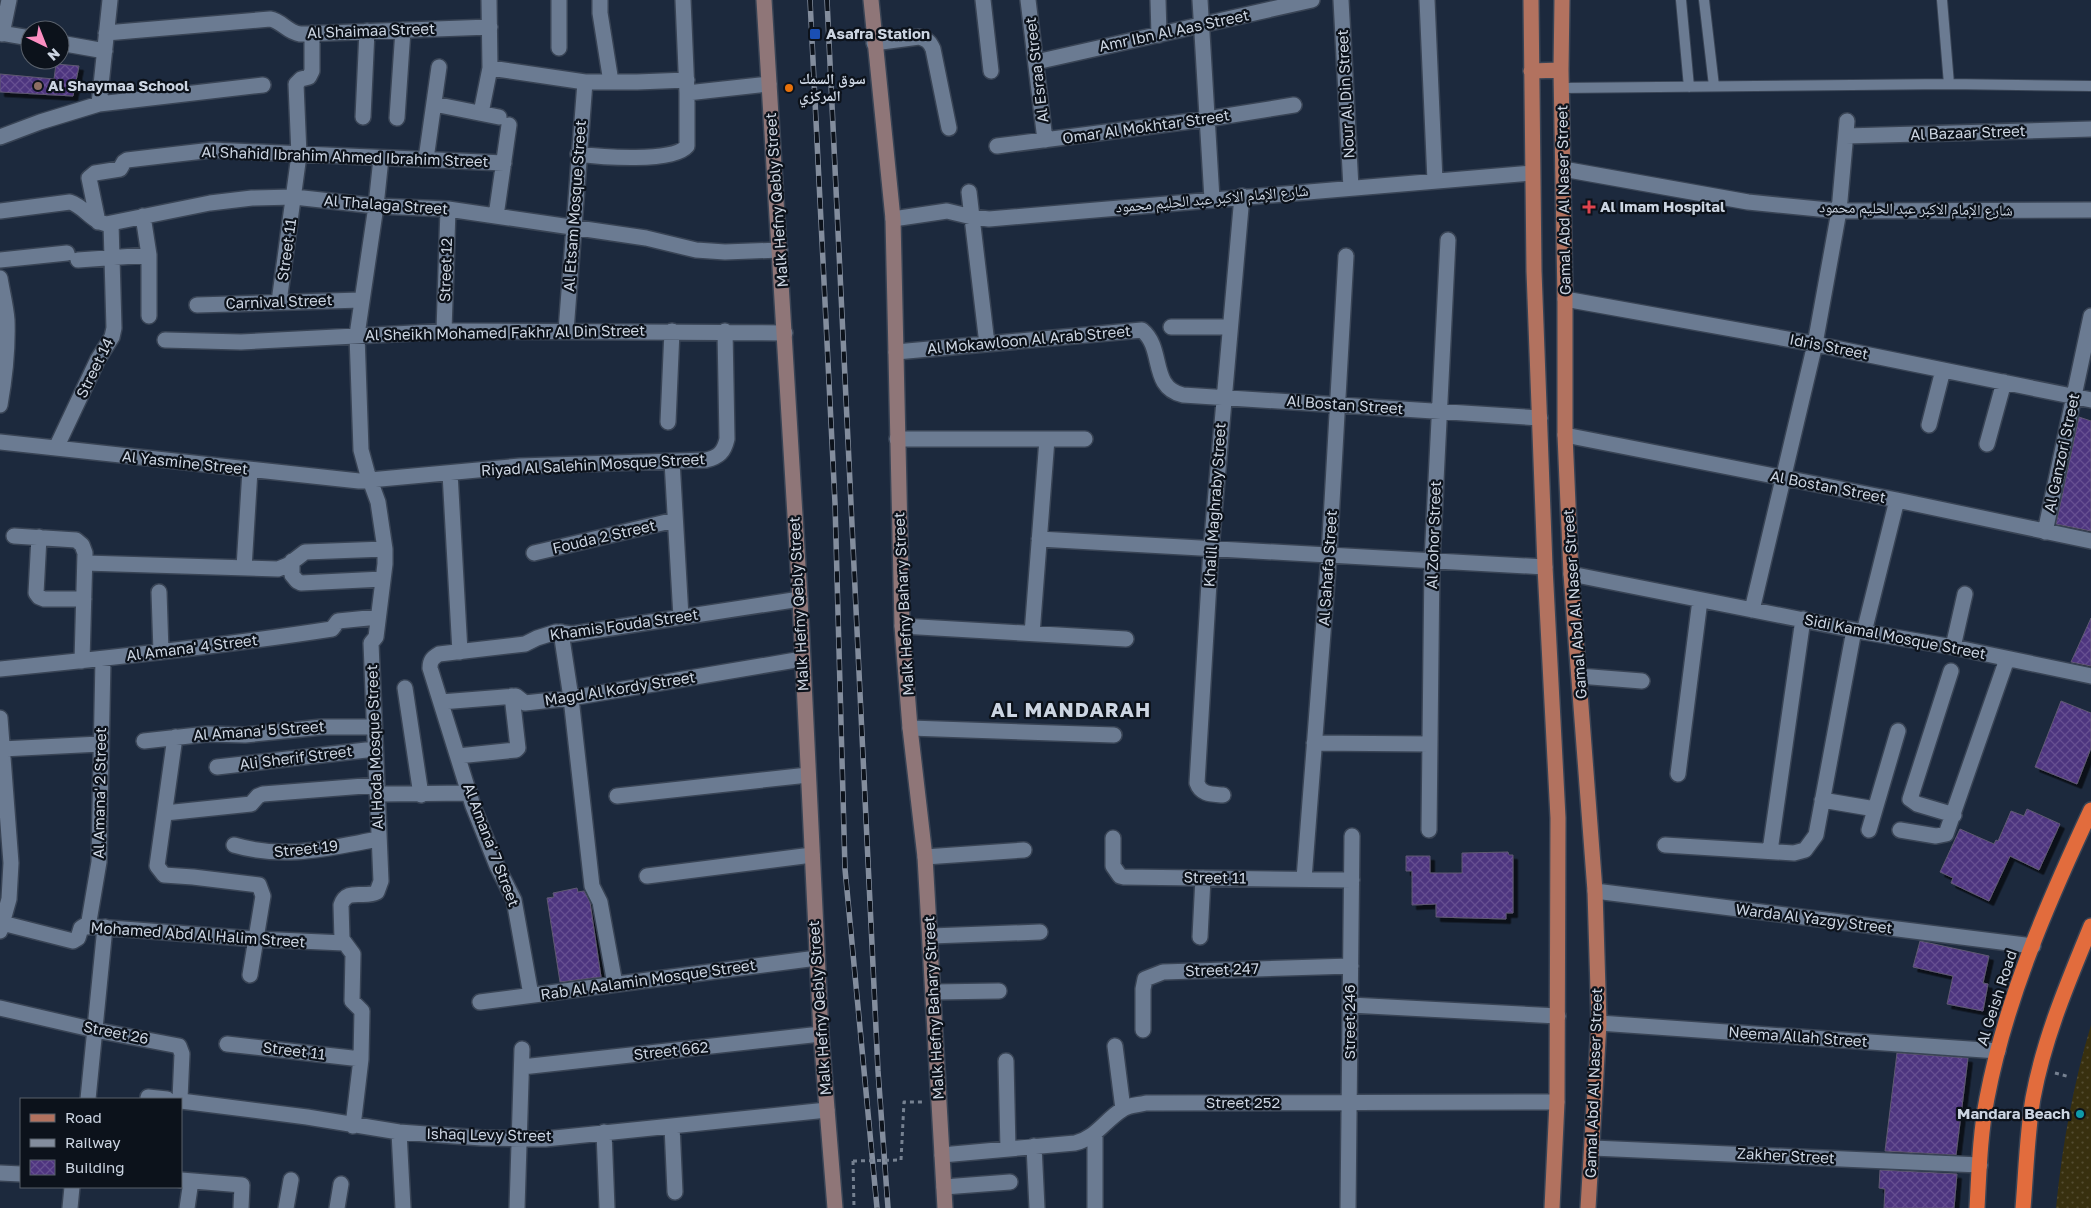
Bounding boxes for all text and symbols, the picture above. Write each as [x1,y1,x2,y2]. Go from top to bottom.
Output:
street label: Amr Ibn Al Aas Street [1097,5,1250,55]
street label: Al Esraa Street [1021,16,1051,124]
street label: Al Shaimaa Street [307,19,435,41]
north arrow [20,20,70,70]
place label: Asafra Station [826,24,930,42]
marker: Asafra Station [808,27,822,41]
street label: Nour Al Din Street [1333,29,1357,159]
text: N [45,45,64,65]
place label: سوق السمك المركزي [799,69,866,108]
place label: Al Shaymaa School [48,76,189,94]
marker: Al Shaymaa School [32,80,44,92]
marker: سوق السمك المركزي [783,82,795,94]
street label: Omar Al Mokhtar Street [1061,105,1231,147]
street label: Gamal Abd Al Naser Street [1552,105,1574,295]
street label: Malk Hefny Qebly Street [761,112,791,288]
street label: Al Etsam Mosque Street [559,120,589,292]
street label: Al Bazaar Street [1910,121,2026,143]
street label: Al Shahid Ibrahim Ahmed Ibrahim Street [201,142,489,170]
street label: شارع الإمام الاكبر عبد الحليم محمود [1115,181,1309,217]
street label: Al Thalaga Street [323,191,449,217]
place label: Al Imam Hospital [1600,197,1725,215]
street label: شارع الإمام الاكبر عبد الحليم محمود [1819,197,2013,221]
marker: Al Imam Hospital [1582,200,1596,214]
street label: Street 11 [273,218,299,282]
street label: Street 12 [435,238,455,302]
street label: Carnival Street [225,290,333,312]
street label: Al Sheikh Mohamed Fakhr Al Din Street [365,321,645,343]
street label: Al Mokawloon Al Arab Street [926,321,1132,357]
street label: Idris Street [1788,330,1870,362]
street label: Street 14 [72,335,116,401]
street label: Al Bostan Street [1286,391,1404,417]
street label: Al Ganzori Street [2040,392,2082,514]
street label: Khalil Maghraby Street [1199,422,1229,588]
street label: Al Yasmine Street [121,446,249,478]
street label: Riyad Al Salehin Mosque Street [480,449,706,479]
street label: Al Bostan Street [1769,466,1887,506]
street label: Al Zohor Street [1422,481,1444,589]
street label: Gamal Abd Al Naser Street [1558,508,1590,700]
street label: Al Sahafa Street [1314,509,1340,626]
street label: Malk Hefny Bahary Street [889,512,917,696]
street label: Fouda 2 Street [551,515,657,557]
street label: Malk Hefny Qebly Street [784,516,812,692]
street label: Khamis Fouda Street [548,605,699,643]
street label: Sidi Kamal Mosque Street [1803,610,1988,662]
street label: Al Amana' 4 Street [125,630,258,664]
street label: Al Hoda Mosque Street [362,664,386,830]
street label: Magd Al Kordy Street [543,667,697,709]
district label: AL MANDARAH [991,697,1151,721]
street label: Al Amana' 5 Street [193,716,325,744]
street label: Al Amana' 2 Street [89,727,109,859]
street label: Ali Sherif Street [239,741,353,773]
street label: Al Amana' 7 Street [460,780,524,909]
street label: Street 19 [273,836,339,860]
street label: Street 11 [1184,867,1247,887]
street label: Warda Al Yazgy Street [1735,899,1894,937]
street label: Malk Hefny Bahary Street [919,916,947,1100]
street label: Mohamed Abd Al Halim Street [90,918,306,950]
street label: Malk Hefny Qebly Street [804,920,834,1096]
street label: Al Geish Road [1972,948,2020,1048]
street label: Rab Al Aalamin Mosque Street [539,955,756,1003]
street label: Street 247 [1185,959,1259,979]
street label: Street 246 [1340,984,1358,1060]
street label: Gamal Abd Al Naser Street [1581,987,1605,1178]
street label: Street 26 [82,1017,150,1047]
street label: Neema Allah Street [1728,1022,1868,1050]
street label: Street 11 [262,1037,326,1063]
street label: Street 662 [633,1037,709,1063]
street label: Street 252 [1206,1093,1280,1111]
legend [20,1098,182,1188]
place label: Mandara Beach [1957,1104,2070,1122]
text: Road [65,1108,102,1126]
marker: Mandara Beach [2074,1108,2086,1120]
street label: Ishaq Levy Street [426,1124,552,1144]
text: Railway [65,1133,121,1151]
street label: Zakher Street [1737,1143,1835,1167]
text: Building [65,1158,125,1176]

